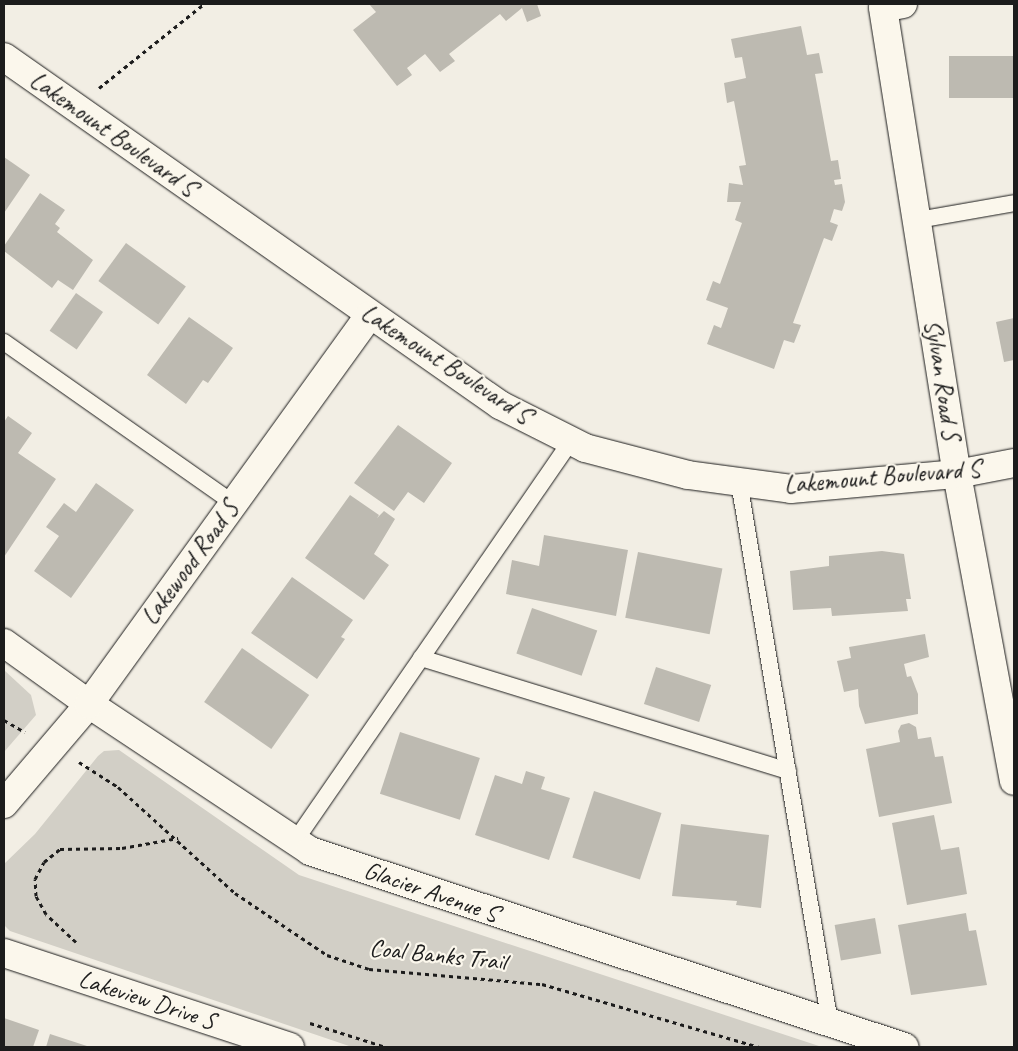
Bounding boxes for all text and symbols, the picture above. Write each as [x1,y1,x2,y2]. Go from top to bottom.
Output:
street label: Lakemount Boulevard S [24,65,202,203]
street label: Lakemount Boulevard S [355,298,537,430]
street label: Sylvan Road S [918,318,966,442]
street label: Lakemount Boulevard S [782,453,982,501]
street label: Lakewood Road S [135,495,245,631]
street label: Glacier Avenue S [360,855,502,929]
street label: Coal Banks Trail [368,933,508,977]
street label: Lakeview Drive S [75,964,219,1036]

